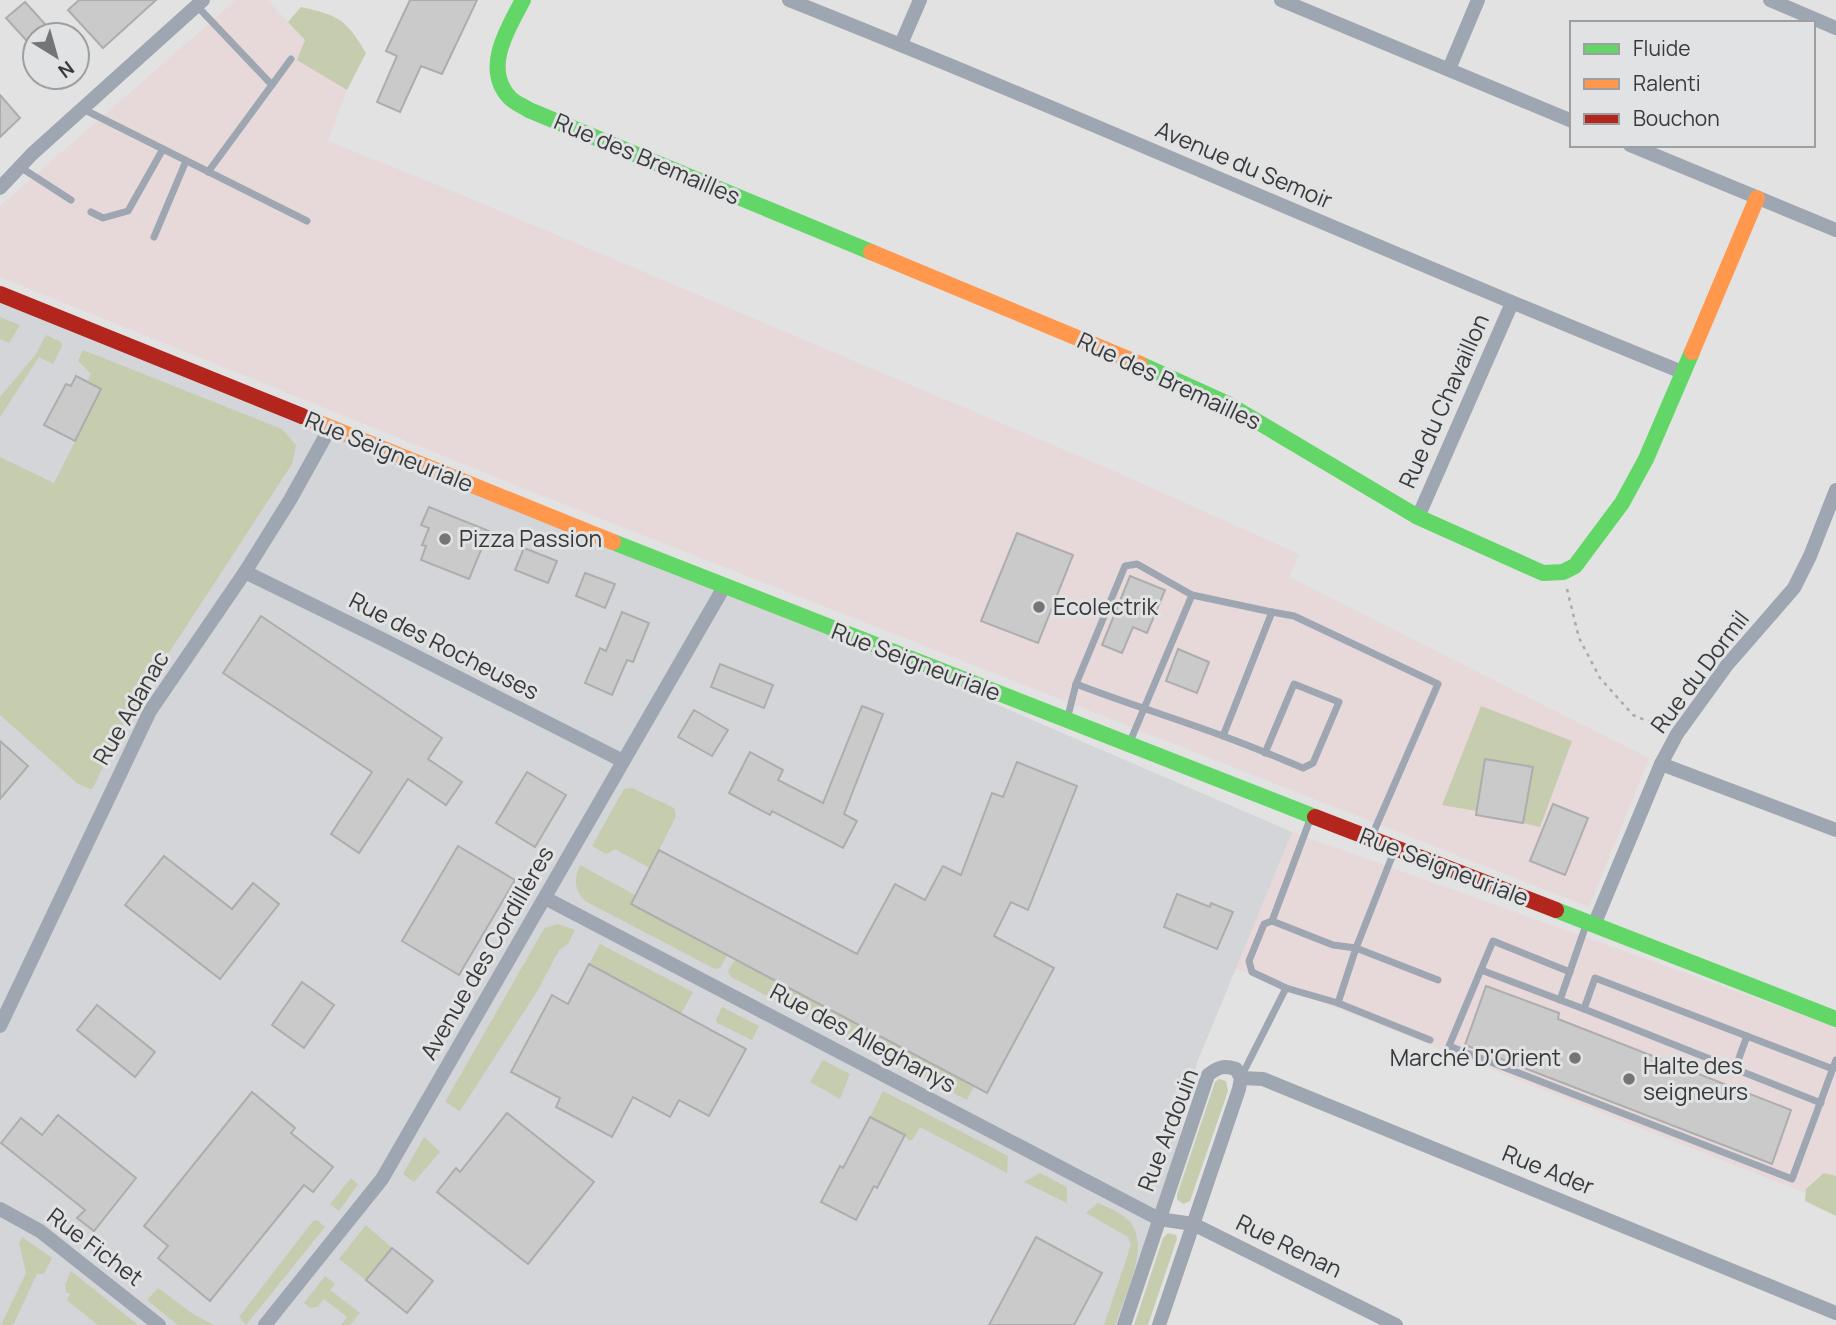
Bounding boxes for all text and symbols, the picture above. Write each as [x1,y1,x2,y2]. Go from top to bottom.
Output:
north arrow [21,21,91,91]
legend [1570,21,1815,147]
text: Fluide [1633,34,1691,62]
text: N [53,55,80,84]
text: Ralenti [1633,69,1701,97]
street label: Rue des Bremailles [549,104,745,212]
text: Bouchon [1633,104,1720,132]
street label: Avenue du Semoir [1151,112,1338,216]
street label: Rue du Chavaillon [1390,308,1496,493]
street label: Rue des Bremailles [1072,324,1266,437]
street label: Rue Seigneuriale [301,403,478,499]
place label: Pizza Passion [459,522,602,554]
marker: Pizza Passion [437,531,453,547]
street label: Rue des Rocheuses [344,583,545,707]
place label: Ecolectrik [1053,590,1159,622]
marker: Ecolectrik [1031,599,1047,615]
street label: Rue du Dormil [1643,604,1756,739]
street label: Rue Seigneuriale [827,614,1006,708]
street label: Rue Adanac [85,645,176,770]
street label: Rue Seigneuriale [1355,819,1534,913]
street label: Avenue des Cordillères [412,840,560,1065]
street label: Rue des Alleghanys [765,975,962,1100]
place label: Marché D'Orient [1390,1041,1561,1073]
place label: Halte des seigneurs [1643,1049,1748,1107]
marker: Marché D'Orient [1567,1050,1583,1066]
street label: Rue Ardouin [1129,1064,1205,1195]
marker: Halte des seigneurs [1621,1071,1637,1087]
street label: Rue Ader [1498,1136,1599,1202]
street label: Rue Fichet [41,1200,150,1293]
street label: Rue Renan [1231,1206,1348,1284]

